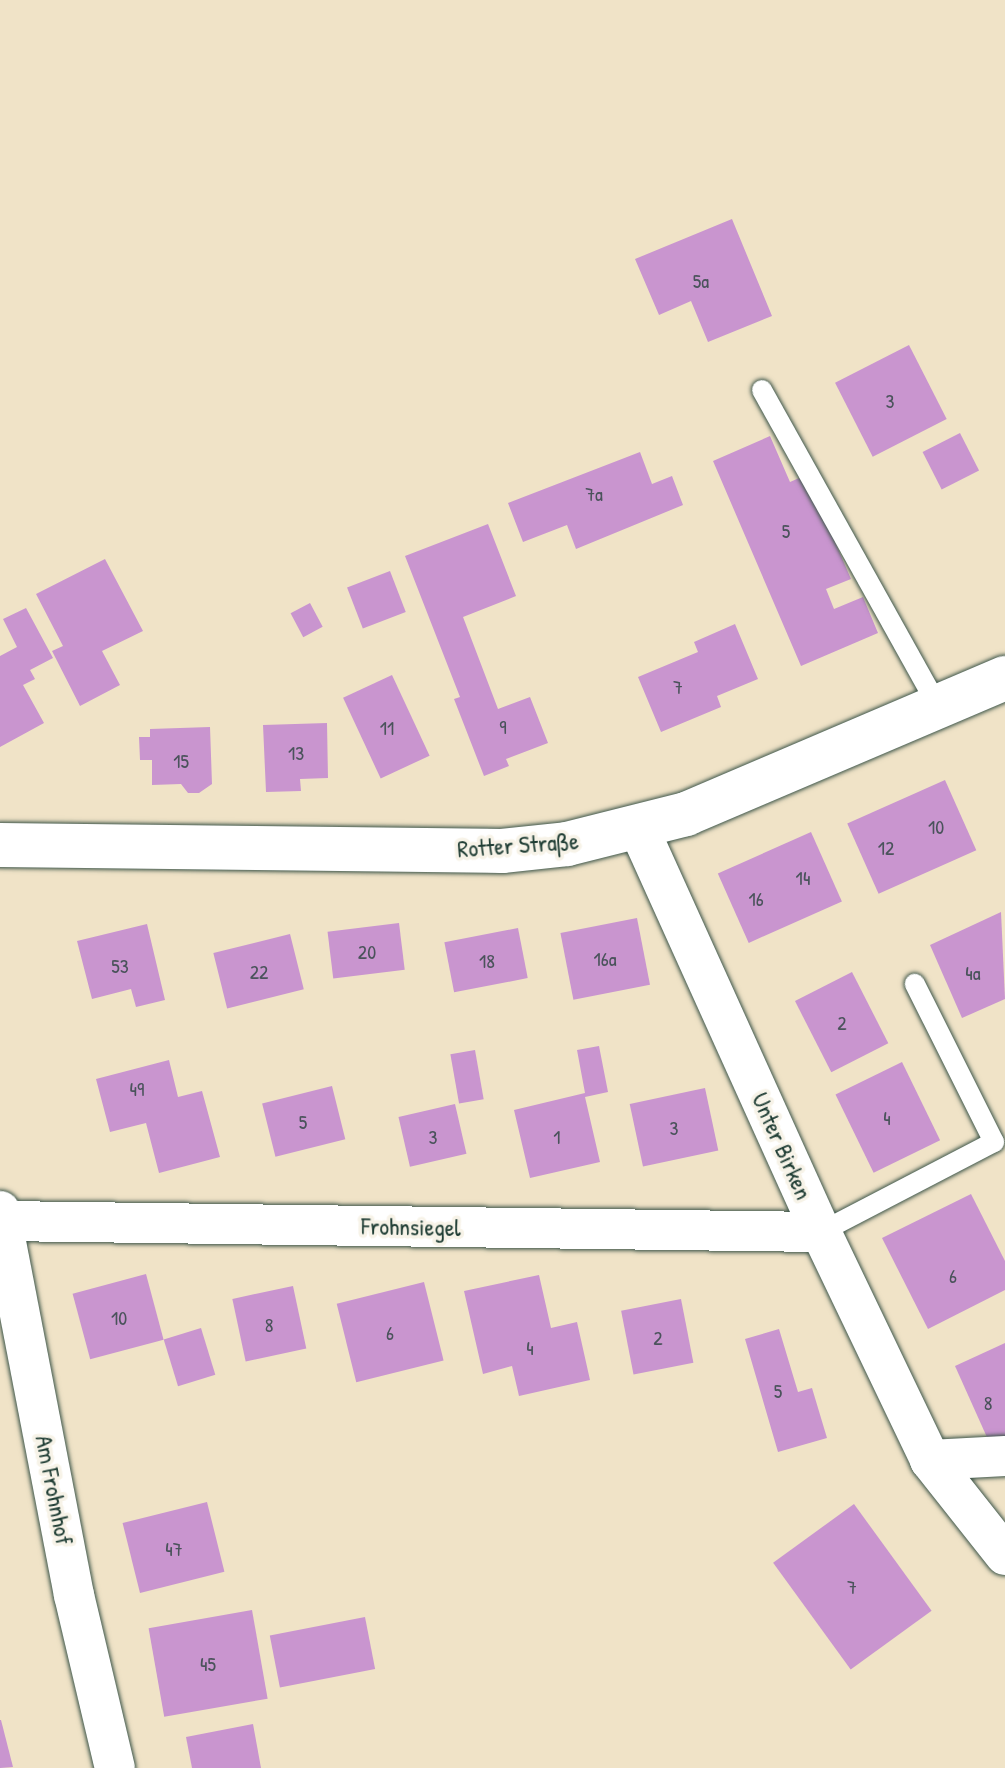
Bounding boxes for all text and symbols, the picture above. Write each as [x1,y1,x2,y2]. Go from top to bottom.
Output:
house number: 5a [693,268,709,292]
house number: 3 [886,388,894,412]
house number: 7a [585,481,603,505]
house number: 5 [782,518,790,542]
house number: 7 [673,674,683,698]
house number: 9 [499,714,507,738]
house number: 11 [380,715,394,739]
house number: 13 [288,740,304,764]
house number: 15 [173,748,189,772]
house number: 10 [928,814,944,838]
street label: Rotter Straße [456,826,580,864]
house number: 12 [878,835,894,859]
house number: 14 [796,865,810,889]
house number: 16 [748,886,764,910]
house number: 20 [358,939,376,963]
house number: 16a [593,946,617,970]
house number: 18 [479,948,495,972]
house number: 53 [111,953,129,977]
house number: 22 [250,959,268,983]
house number: 4a [965,960,981,984]
house number: 2 [837,1010,847,1034]
house number: 49 [130,1076,144,1100]
street label: Unter Birken [746,1088,818,1204]
house number: 4 [883,1105,891,1129]
house number: 5 [299,1109,307,1133]
house number: 3 [670,1115,678,1139]
house number: 3 [429,1124,437,1148]
house number: 1 [553,1124,561,1148]
street label: Frohnsiegel [361,1212,461,1242]
house number: 6 [949,1263,957,1287]
house number: 10 [111,1305,127,1329]
house number: 8 [265,1312,273,1336]
house number: 6 [386,1320,394,1344]
house number: 2 [653,1325,663,1349]
house number: 4 [526,1335,534,1359]
house number: 5 [774,1378,782,1402]
house number: 8 [984,1390,992,1414]
street label: Am Frohnhof [29,1433,79,1547]
house number: 47 [165,1536,183,1560]
house number: 7 [847,1574,857,1598]
house number: 45 [200,1651,216,1675]

